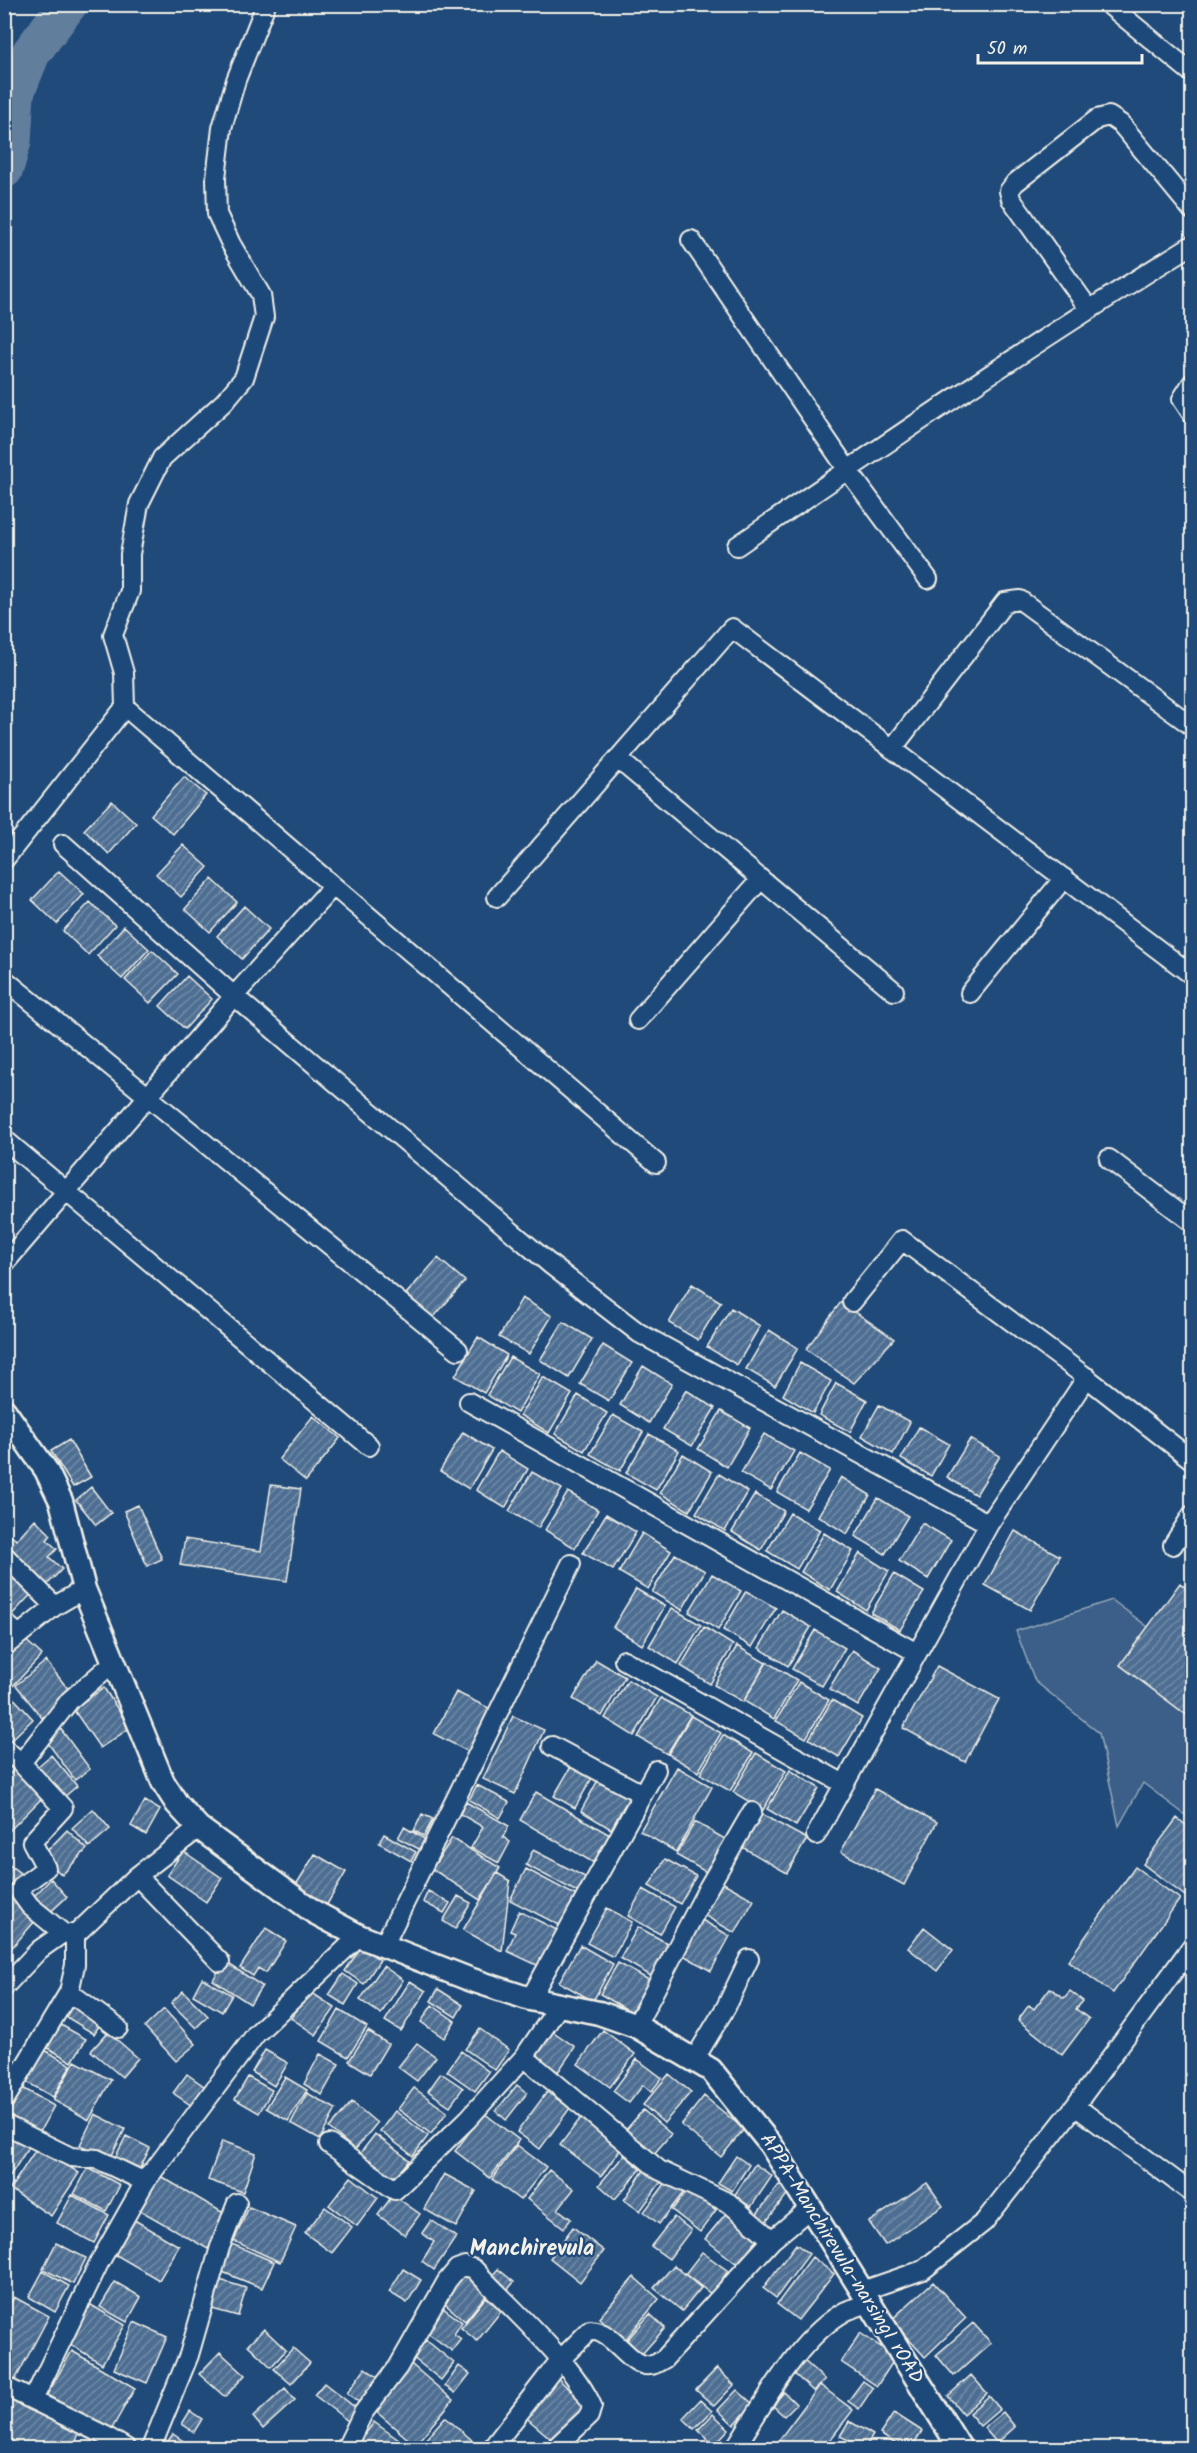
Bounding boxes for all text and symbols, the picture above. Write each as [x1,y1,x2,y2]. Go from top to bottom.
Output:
scale bar [978,27,1142,65]
text: 50 m [987,35,1027,64]
street label: APPA-Manchirevula-narsingI rOAD [750,2127,932,2391]
district label: Manchirevula [470,2232,594,2267]

